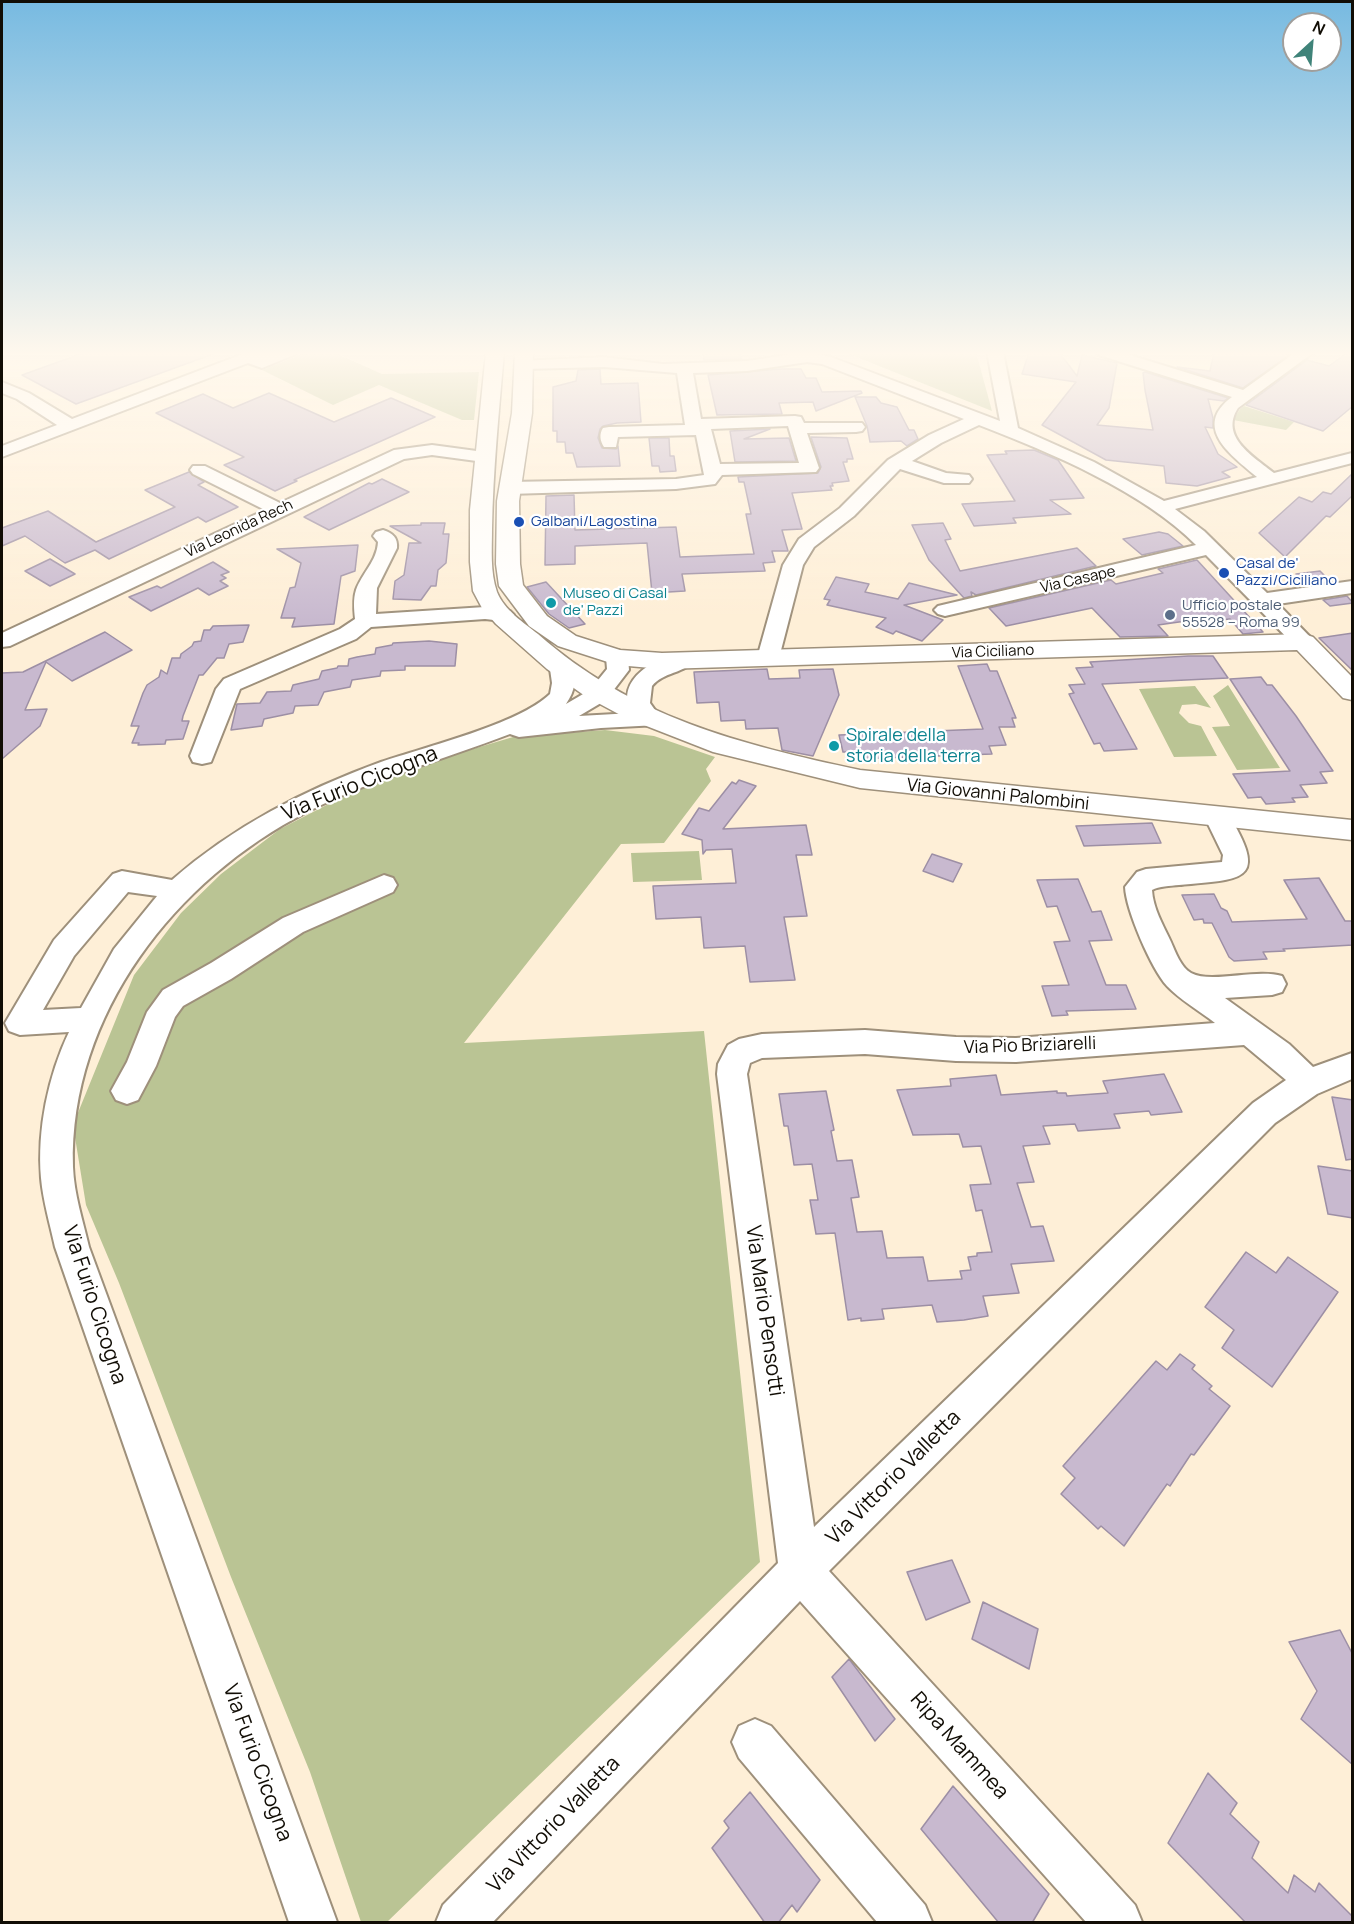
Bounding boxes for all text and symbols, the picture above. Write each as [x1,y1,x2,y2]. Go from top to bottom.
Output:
north arrow [1282,12,1342,72]
text: N [1309,15,1329,40]
street label: Via Leonida Rech [182,496,296,562]
place label: Galbani/Lagostina [531,513,657,531]
marker: Galbani/Lagostina [512,515,526,529]
place label: Casal de' Pazzi/Ciciliano [1236,555,1337,590]
street label: Via Casape [1039,563,1117,597]
marker: Casal de' Pazzi/Ciciliano [1217,566,1231,580]
place label: Museo di Casal de' Pazzi [563,585,667,620]
marker: Museo di Casal de' Pazzi [544,596,558,610]
place label: Ufficio postale 55528 – Roma 99 [1182,597,1300,632]
marker: Ufficio postale 55528 – Roma 99 [1163,608,1177,622]
street label: Via Ciciliano [951,642,1035,662]
place label: Spirale della storia della terra [846,725,980,768]
marker: Spirale della storia della terra [827,739,841,753]
street label: Via Furio Cicogna [279,741,441,827]
street label: Via Giovanni Palombini [906,775,1090,815]
street label: Via Pio Briziarelli [963,1033,1097,1059]
street label: Via Furio Cicogna [56,1222,132,1388]
street label: Via Mario Pensotti [740,1224,788,1398]
street label: Via Vittorio Valletta [821,1405,967,1551]
street label: Via Furio Cicogna [217,1681,297,1845]
street label: Ripa Mammea [904,1687,1014,1805]
street label: Via Vittorio Valletta [482,1752,626,1898]

